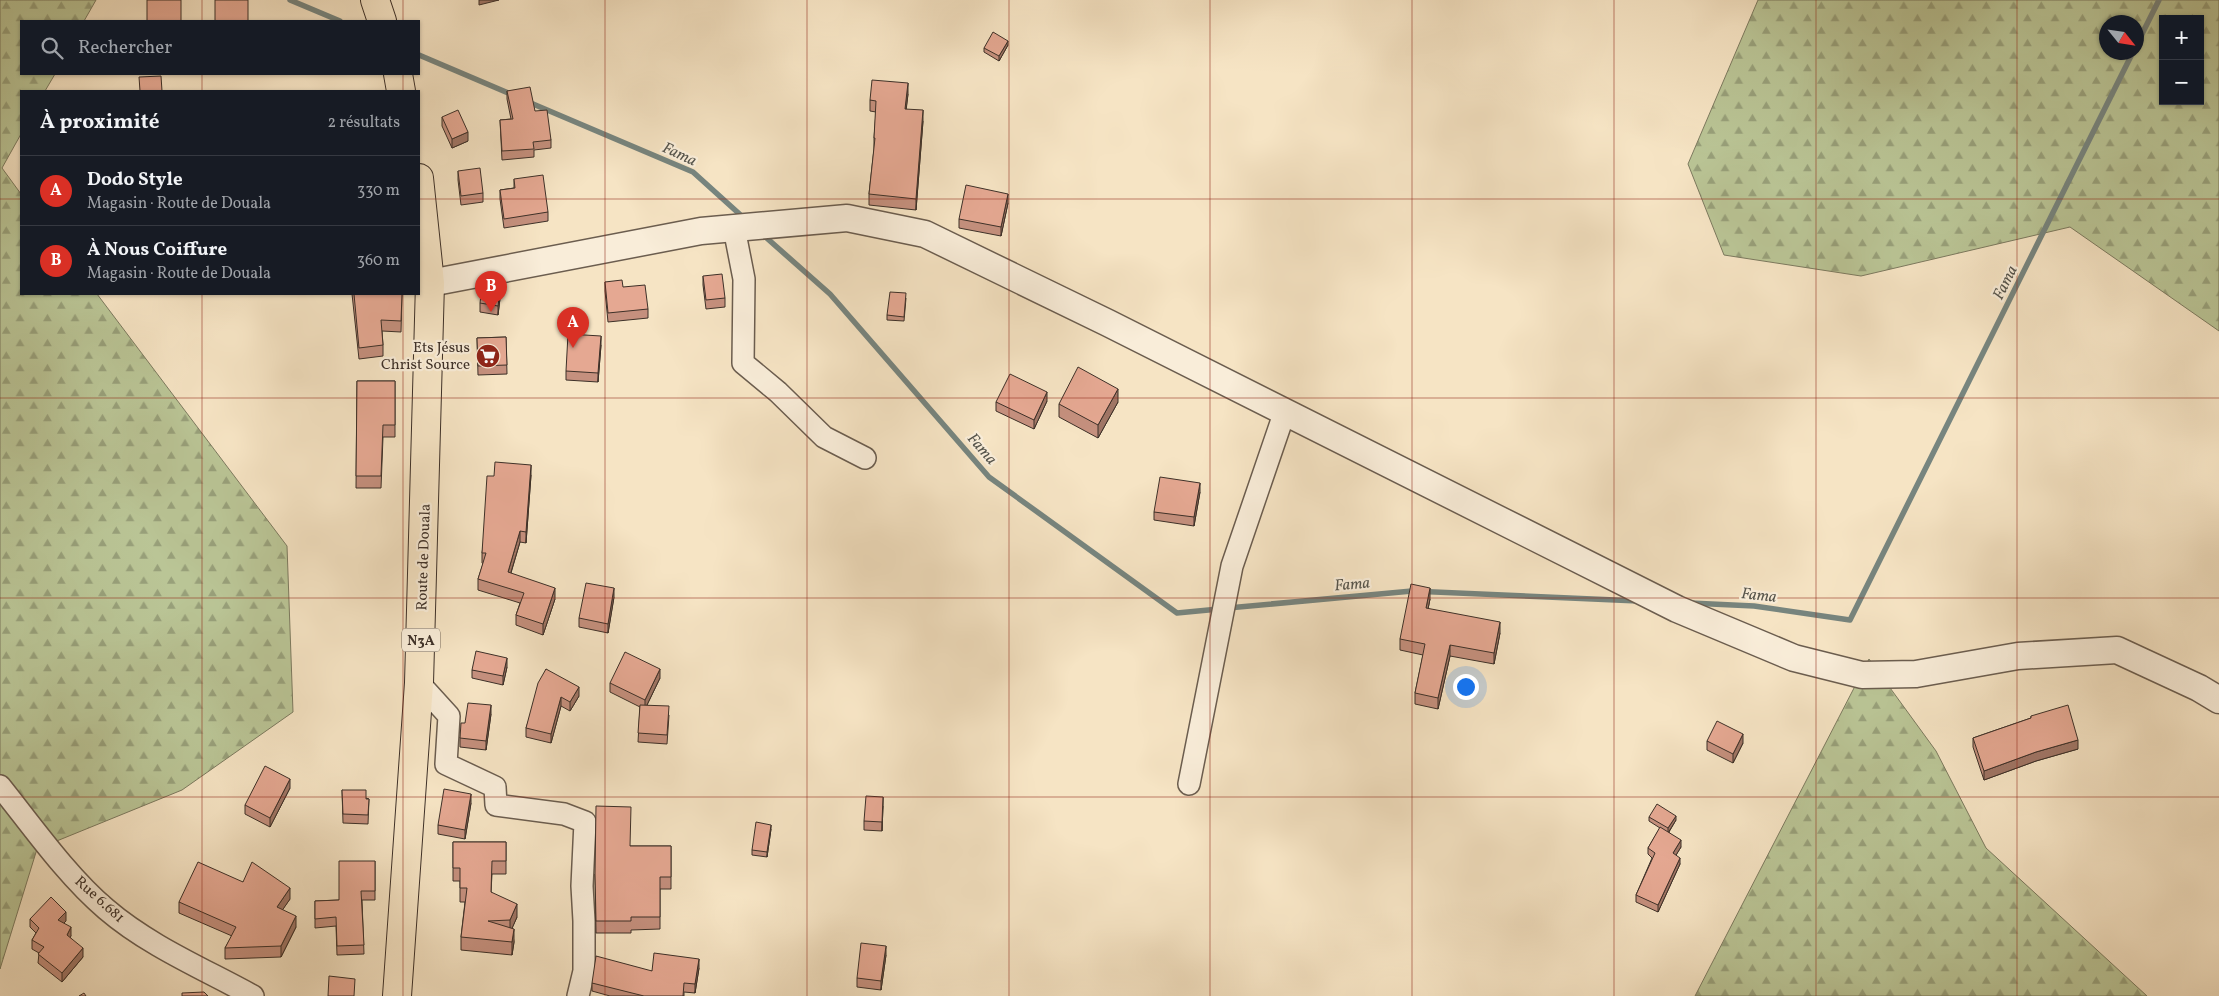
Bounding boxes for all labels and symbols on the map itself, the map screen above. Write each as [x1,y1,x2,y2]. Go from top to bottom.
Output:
north arrow [2099,15,2144,60]
water label: Fama [658,137,700,172]
water label: Fama [1988,262,2024,304]
pin: B [475,271,507,312]
pin: A [557,307,589,348]
place label: Ets Jésus Christ Source [381,338,470,376]
supermarket icon: Ets Jésus Christ Source [475,343,501,369]
water label: Fama [962,429,1002,470]
street label: Route de Douala [412,503,437,611]
water label: Fama [1333,572,1371,598]
water label: Fama [1740,583,1778,609]
road number: N3A [402,628,440,652]
your location [1453,674,1479,700]
street label: Rue 6.681 [69,872,129,928]

